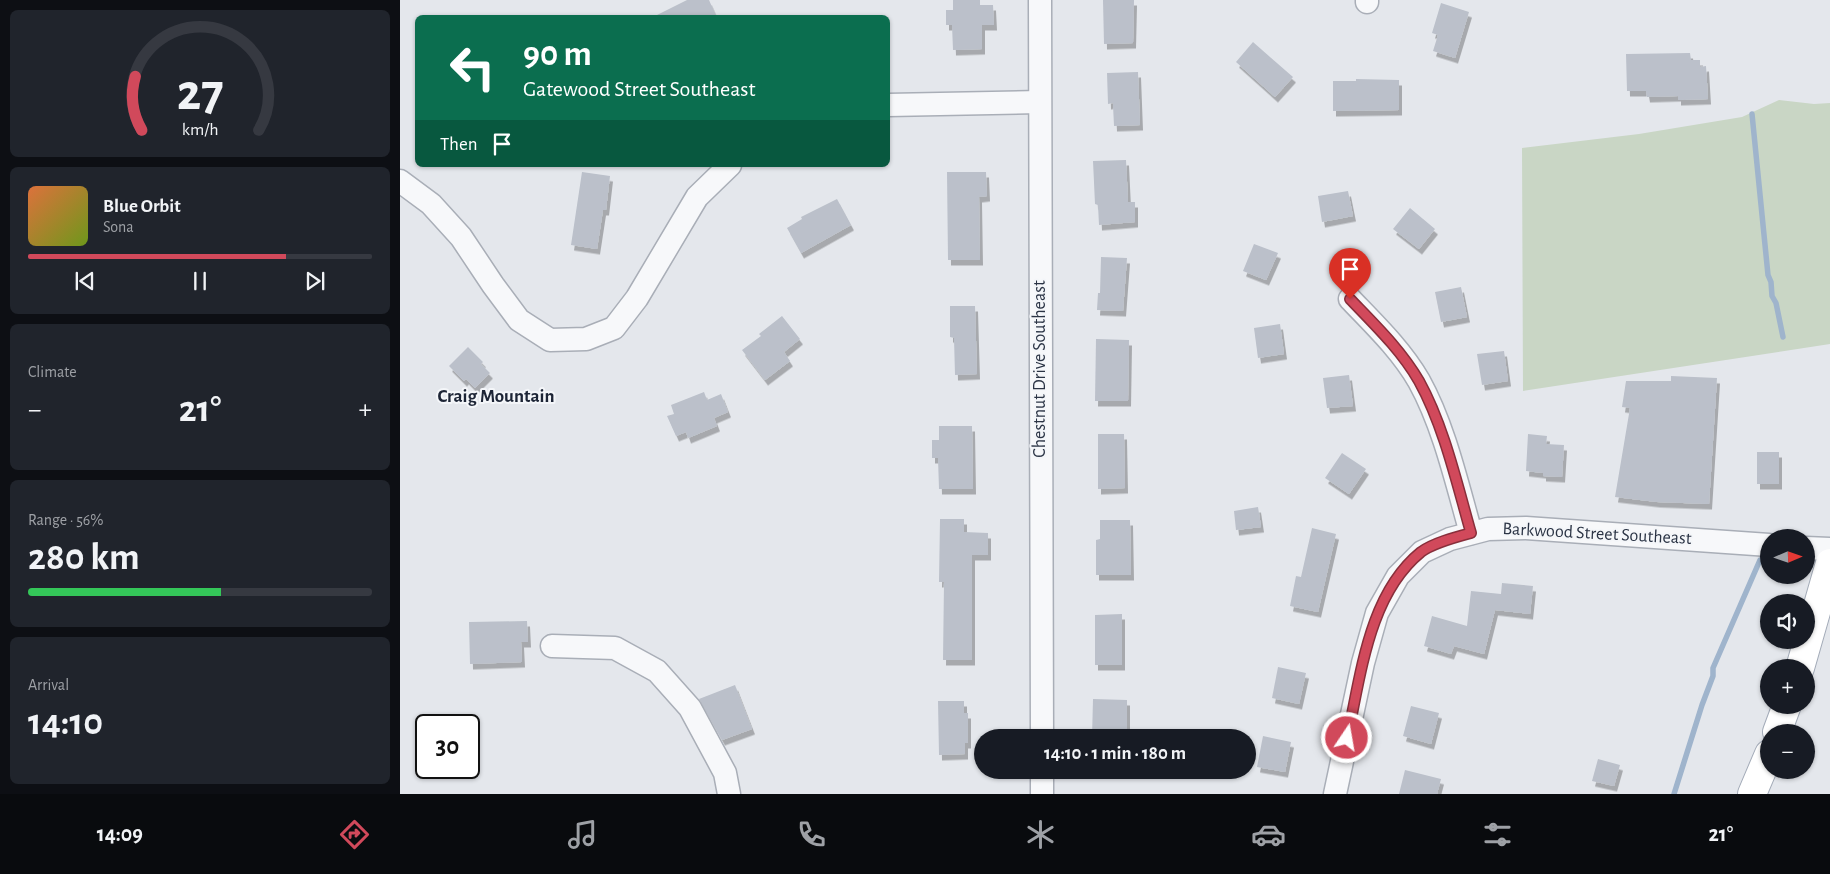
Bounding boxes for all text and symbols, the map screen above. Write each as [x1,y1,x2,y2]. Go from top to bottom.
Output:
icon: left [440,35,505,100]
text: 90 m [523,37,592,72]
text: 27 [177,67,223,119]
text: Gatewood Street Southeast [523,78,755,100]
text: km/h [182,121,218,139]
icon: arrive [488,130,516,158]
text: Then [440,135,478,154]
text: Blue Orbit [103,197,181,216]
text: Sona [103,219,134,235]
pin [1329,248,1371,299]
icon: arrive [1336,255,1364,283]
icon: previous [71,267,99,295]
icon: pause [186,267,214,295]
icon: next [301,267,329,295]
street label: Chestnut Drive Southeast [1031,280,1049,458]
text: Climate [28,364,77,380]
district label: Craig Mountain [437,387,555,406]
text: 21° [179,391,221,429]
text: − [28,396,41,424]
text: + [359,396,372,424]
text: Range · 56% [28,512,104,528]
street label: Barkwood Street Southeast [1502,520,1692,548]
north arrow [1760,529,1815,584]
map controls [1760,529,1815,779]
text: 280 km [28,539,140,577]
button: sound [1760,594,1815,649]
button: + [1760,659,1815,714]
text: Arrival [28,677,69,693]
text: 14:10 [28,704,103,742]
position arrow [1320,711,1372,763]
speed limit sign: 30 [415,714,480,779]
button: − [1760,724,1815,779]
text: 14:10 · 1 min · 180 m [1044,744,1186,763]
icon: directions [337,817,372,852]
icon: music [565,817,600,852]
icon: phone [794,817,829,852]
icon: climate [1023,817,1058,852]
icon: car [1251,817,1286,852]
icon: filters [1480,817,1515,852]
text: 14:09 [97,823,143,845]
text: 21° [1708,823,1733,845]

